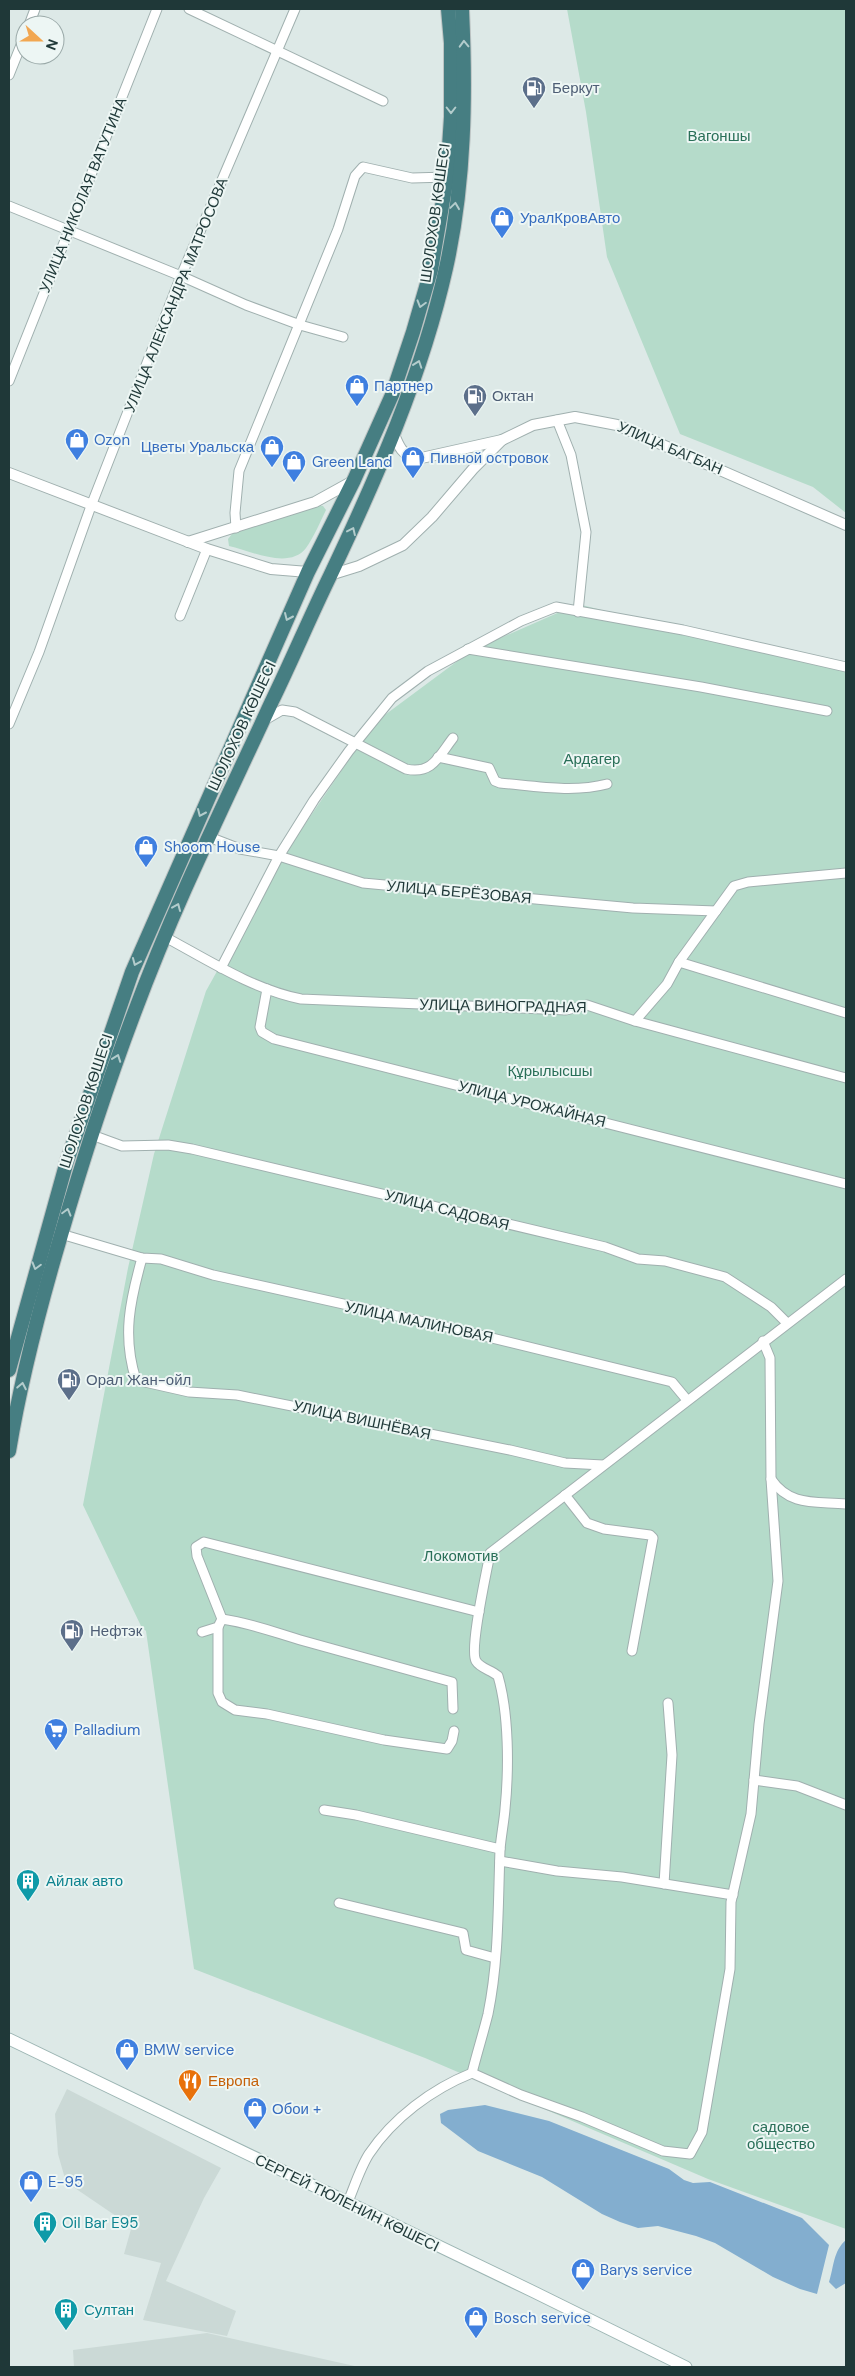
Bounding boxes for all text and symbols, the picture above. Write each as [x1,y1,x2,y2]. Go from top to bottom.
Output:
north arrow [15,15,65,65]
text: N [42,37,62,53]
one-way arrow [458,40,469,48]
fuel station icon: Беркут [521,75,547,109]
place label: Беркут [552,78,600,98]
street label: УЛИЦА НИКОЛАЯ ВАТУТИНА [35,94,131,296]
one-way arrow [446,106,456,114]
park label: Вагоншы [688,126,750,146]
street label: ШОЛОХОВ КӨШЕСІ [415,142,455,284]
street label: УЛИЦА АЛЕКСАНДРА МАТРОСОВА [120,175,232,415]
one-way arrow [450,202,460,211]
shop icon: УралКровАвто [489,205,515,239]
place label: УралКровАвто [520,208,620,228]
one-way arrow [416,300,426,308]
one-way arrow [412,360,422,369]
shop icon: Партнер [344,373,370,407]
place label: Партнер [374,376,433,396]
fuel station icon: Октан [462,383,488,417]
place label: Октан [492,386,534,406]
street label: УЛИЦА БАГБАН [614,417,726,479]
shop icon: Ozon [64,427,90,461]
place label: Ozon [94,430,130,450]
shop icon: Цветы Уральска [259,434,285,468]
place label: Цветы Уральска [141,437,255,457]
shop icon: Пивной островок [400,445,426,479]
place label: Пивной островок [430,448,549,468]
shop icon: Green Land [281,449,307,483]
place label: Green Land [312,452,392,472]
one-way arrow [345,527,356,536]
one-way arrow [284,612,295,621]
street label: ШОЛОХОВ КӨШЕСІ [203,658,281,794]
park label: Ардагер [564,749,620,769]
one-way arrow [196,808,207,817]
shop icon: Shoom House [133,834,159,868]
place label: Shoom House [164,837,260,857]
street label: УЛИЦА БЕРЁЗОВАЯ [386,876,532,908]
one-way arrow [171,903,182,912]
one-way arrow [132,957,142,966]
street label: УЛИЦА ВИНОГРАДНАЯ [419,995,587,1017]
street label: ШОЛОХОВ КӨШЕСІ [55,1031,117,1171]
one-way arrow [111,1054,121,1062]
park label: Құрылысшы [507,1061,593,1081]
street label: УЛИЦА УРОЖАЙНАЯ [456,1076,608,1132]
street label: УЛИЦА САДОВАЯ [383,1185,511,1235]
one-way arrow [62,1209,72,1217]
one-way arrow [32,1262,42,1270]
street label: УЛИЦА МАЛИНОВАЯ [343,1297,495,1347]
fuel station icon: Орал Жан-ойл [56,1367,82,1401]
place label: Орал Жан-ойл [86,1370,191,1390]
one-way arrow [16,1382,26,1391]
street label: УЛИЦА ВИШНЁВАЯ [291,1396,433,1444]
park label: Локомотив [424,1546,498,1566]
fuel station icon: Нефтэк [59,1618,85,1652]
place label: Нефтэк [90,1621,143,1641]
supermarket icon: Palladium [43,1717,69,1751]
place label: Palladium [74,1720,140,1740]
building icon: Айлак авто [15,1868,41,1902]
place label: Айлак авто [46,1871,123,1891]
shop icon: BMW service [114,2037,140,2071]
place label: BMW service [144,2040,234,2060]
restaurant icon: Европа [177,2068,203,2102]
place label: Европа [208,2071,260,2091]
shop icon: Обои + [242,2096,268,2130]
place label: Обои + [272,2099,321,2119]
park label: садовое общество [747,2117,815,2154]
street label: СЕРГЕЙ ТЮЛЕНИН КӨШЕСІ [251,2150,443,2256]
shop icon: E-95 [18,2169,44,2203]
place label: E-95 [48,2172,83,2192]
building icon: Oil Bar E95 [32,2210,58,2244]
place label: Oil Bar E95 [62,2213,138,2233]
shop icon: Barys service [570,2257,596,2291]
place label: Barys service [600,2260,692,2280]
building icon: Султан [53,2297,79,2331]
place label: Султан [84,2300,134,2320]
shop icon: Bosch service [463,2305,489,2339]
place label: Bosch service [494,2308,591,2328]

